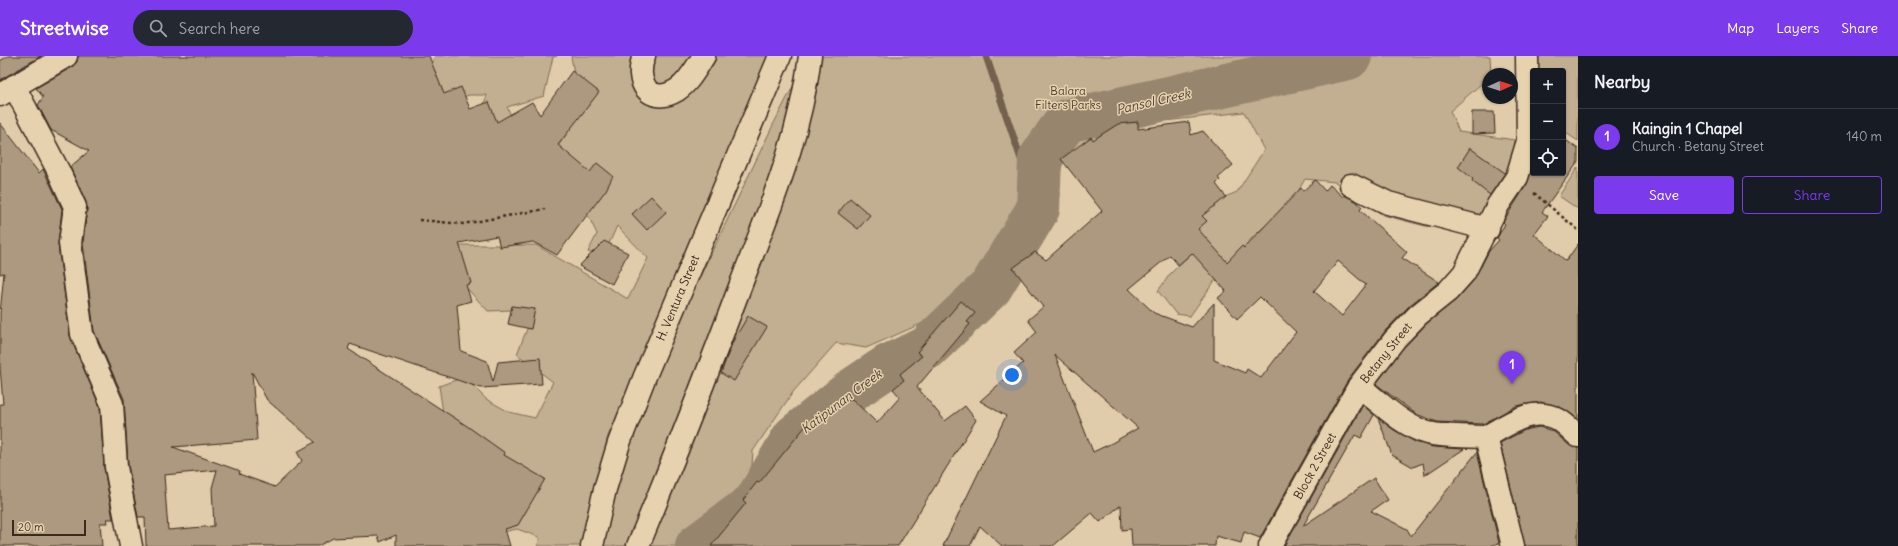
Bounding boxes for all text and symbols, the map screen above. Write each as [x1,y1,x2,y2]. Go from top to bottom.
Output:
search box [133,10,413,46]
text: Streetwise [20,16,109,40]
icon: search [147,17,169,39]
text: Search here [179,19,260,38]
text: Map [1727,19,1754,37]
text: Layers [1776,19,1819,37]
text: Share [1841,19,1878,37]
north arrow [1482,68,1518,104]
map controls [1530,68,1566,176]
button: + [1530,68,1566,104]
text: Nearby [1594,71,1650,93]
park label: Balara Filters Parks [1035,83,1101,112]
water label: Pansol Creek [1114,84,1193,118]
button: − [1530,104,1566,140]
text: Kaingin 1 Chapel [1632,119,1742,138]
text: 1 [1604,128,1610,145]
text: 140 m [1846,128,1882,145]
text: Church · Betany Street [1632,138,1764,155]
button: locate [1530,140,1566,176]
button: Save [1594,176,1734,214]
button: Share [1742,176,1882,214]
street label: H. Ventura Street [653,253,702,343]
street label: Betany Street [1357,319,1415,386]
pin: 1 [1499,351,1525,384]
water label: Katipunan Creek [797,365,886,437]
your location [1002,365,1022,385]
street label: Block 2 Street [1290,430,1339,502]
scale bar [12,518,86,537]
text: 20 m [18,520,44,534]

